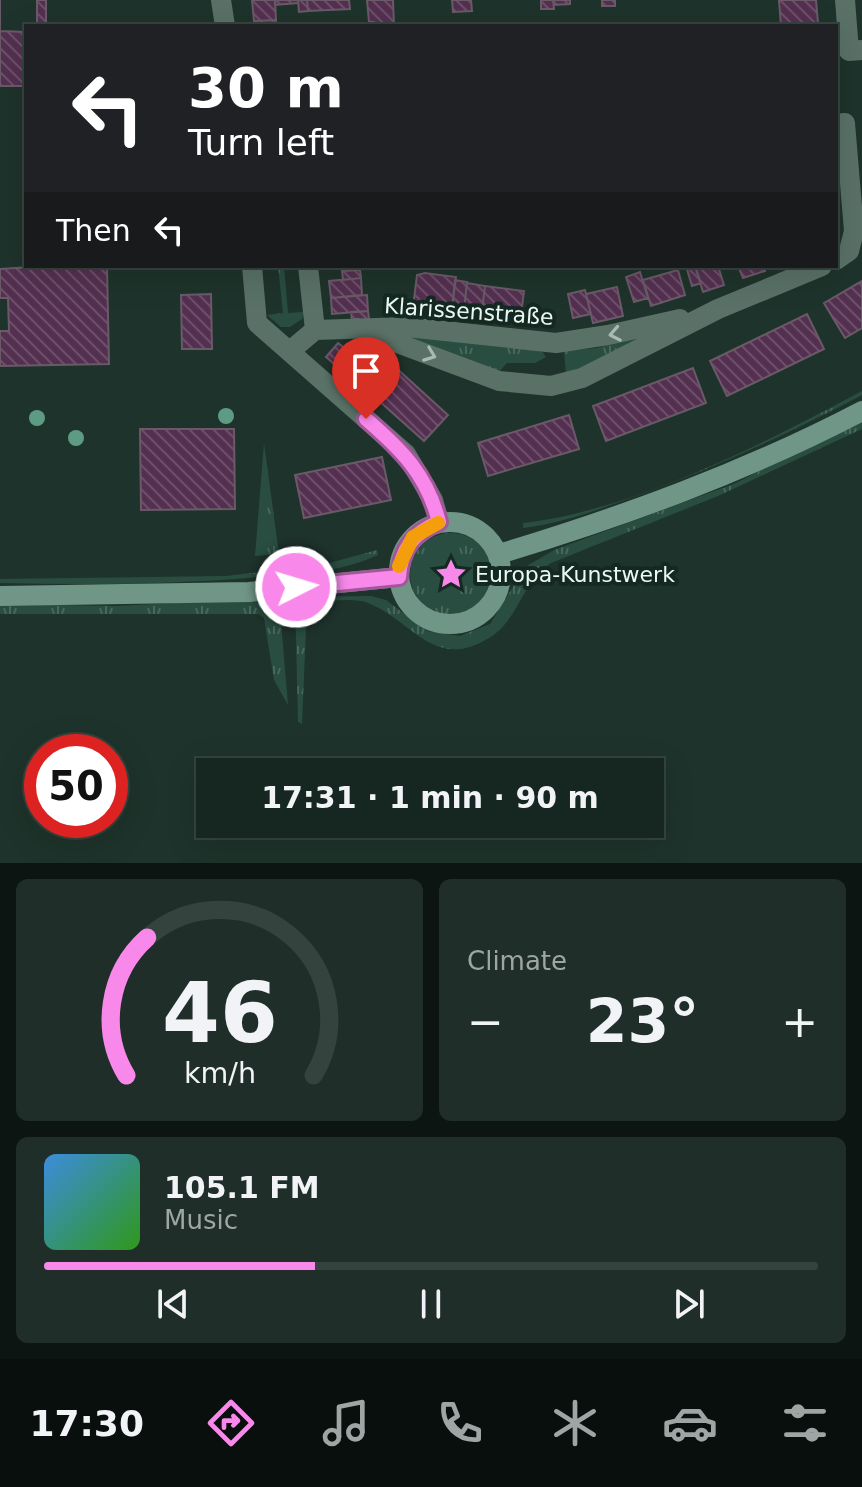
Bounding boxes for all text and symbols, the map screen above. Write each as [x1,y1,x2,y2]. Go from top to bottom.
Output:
text: 30 m [188,55,344,120]
icon: left [56,56,160,160]
text: Turn left [188,122,334,163]
icon: left [147,208,191,252]
text: Then [56,213,131,248]
street label: Klarissenstraße [384,293,554,330]
one-way arrow [609,325,623,342]
pin [332,337,400,419]
one-way arrow [422,345,436,362]
icon: arrive [344,349,388,393]
position arrow [254,545,338,629]
place icon: Europa-Kunstwerk [434,557,468,591]
place label: Europa-Kunstwerk [475,562,675,587]
speed limit sign: 50 [24,734,128,838]
text: 17:31 · 1 min · 90 m [261,780,599,815]
text: Climate [467,946,567,976]
text: 46 [162,965,277,1062]
text: 23° [586,986,699,1056]
text: − [467,996,504,1047]
text: + [781,996,818,1047]
text: km/h [183,1056,256,1090]
text: 105.1 FM [164,1170,320,1205]
text: Music [164,1205,238,1235]
icon: previous [151,1282,195,1326]
icon: pause [409,1282,453,1326]
icon: next [667,1282,711,1326]
icon: directions [203,1395,259,1451]
icon: music [318,1395,374,1451]
icon: phone [432,1395,488,1451]
icon: climate [547,1395,603,1451]
icon: car [662,1395,718,1451]
icon: filters [777,1395,833,1451]
text: 17:30 [29,1403,144,1444]

